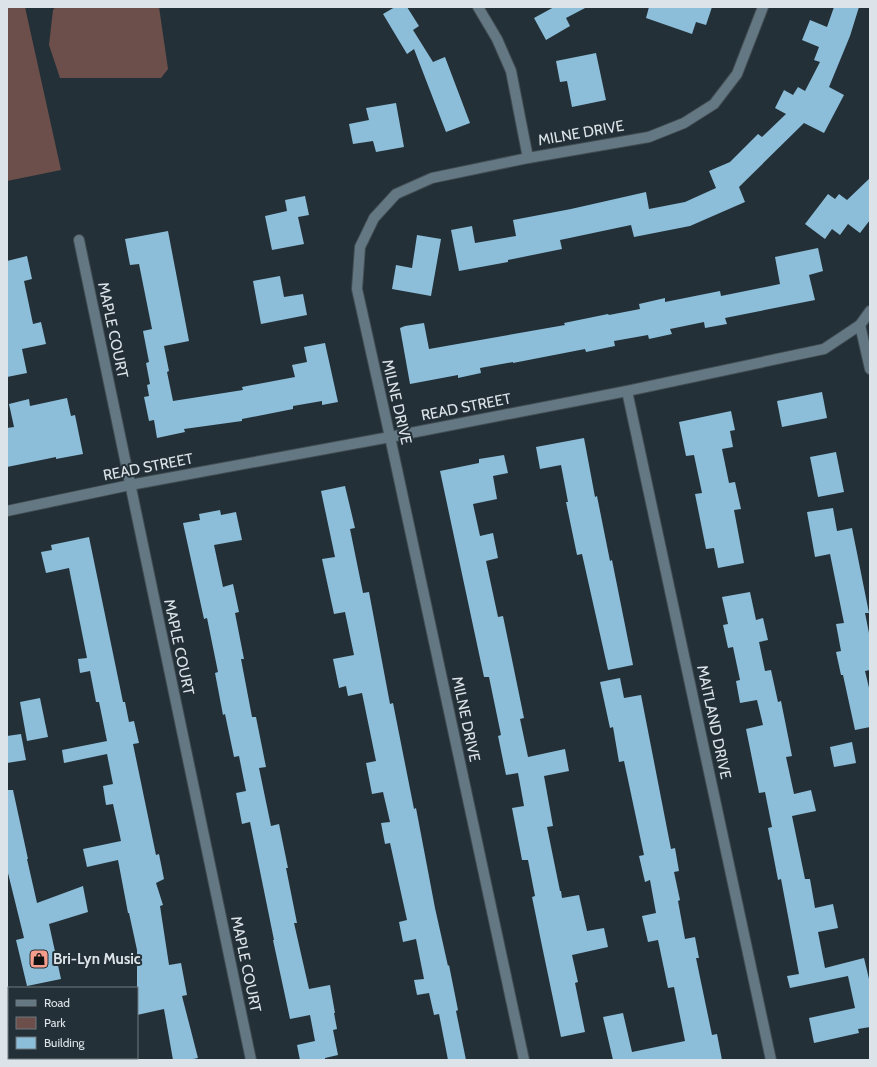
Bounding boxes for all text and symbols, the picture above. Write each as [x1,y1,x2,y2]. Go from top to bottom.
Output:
street label: MILNE DRIVE [537,117,625,149]
street label: MAPLE COURT [94,280,132,380]
street label: MILNE DRIVE [378,358,416,446]
street label: READ STREET [419,389,513,425]
street label: READ STREET [101,449,195,485]
street label: MAPLE COURT [160,597,198,697]
street label: MAITLAND DRIVE [693,663,735,781]
street label: MILNE DRIVE [448,675,484,763]
street label: MAPLE COURT [227,914,265,1014]
shop icon: Bri-Lyn Music [28,948,50,970]
place label: Bri-Lyn Music [53,950,141,968]
legend [8,987,138,1059]
text: Road [44,995,70,1010]
text: Park [44,1015,66,1030]
text: Building [44,1035,86,1050]

